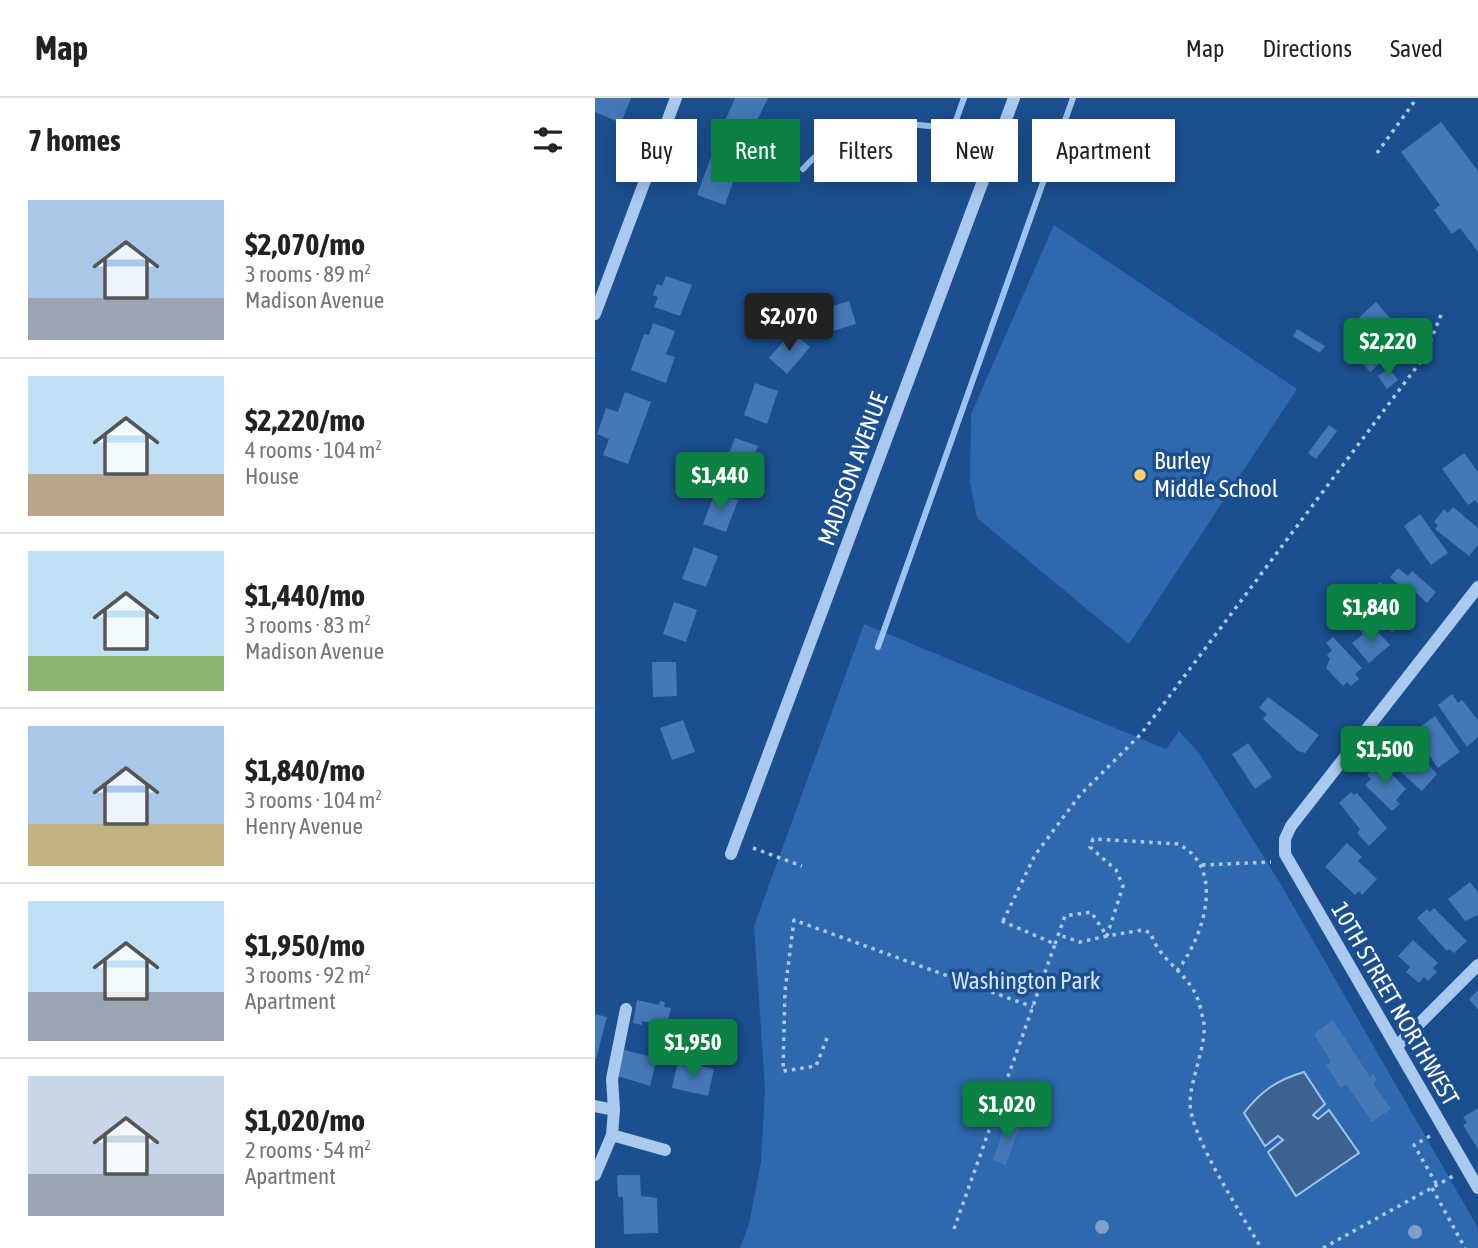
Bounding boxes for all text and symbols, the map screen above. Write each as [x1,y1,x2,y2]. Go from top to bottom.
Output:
text: Map [35,29,88,67]
text: Map [1186,35,1224,62]
text: Directions [1262,35,1352,62]
text: Saved [1390,35,1443,62]
chip: Buy [616,119,697,182]
chip: Rent [711,119,800,182]
chip: Filters [814,119,917,182]
chip: New [931,119,1018,182]
chip: Apartment [1032,119,1175,182]
icon: filters [529,121,567,159]
text: 7 homes [28,123,121,157]
text: $2,070/mo [245,227,365,261]
icon: home [84,228,168,312]
text: 3 rooms · 89 m² [245,261,371,287]
text: Madison Avenue [245,287,384,313]
pin: $2,070 [732,294,846,353]
text: $2,070 [761,303,818,329]
pin: $2,220 [1331,318,1445,378]
text: $2,220 [1360,328,1417,354]
street label: MADISON AVENUE [812,389,893,549]
text: $2,220/mo [245,403,365,437]
icon: home [84,404,168,488]
text: 4 rooms · 104 m² [245,437,382,463]
place label: Burley Middle School [1154,447,1279,502]
pin: $1,440 [663,452,777,512]
text: $1,440 [692,462,749,488]
text: House [245,463,299,489]
marker: Burley Middle School [1132,467,1148,483]
text: $1,440/mo [245,578,365,612]
icon: home [84,579,168,663]
pin: $1,840 [1314,584,1428,644]
text: $1,840 [1343,594,1400,620]
text: 3 rooms · 83 m² [245,612,371,638]
text: Madison Avenue [245,638,384,664]
pin: $1,500 [1328,726,1442,786]
text: $1,500 [1357,736,1414,762]
text: $1,840/mo [245,753,365,787]
icon: home [84,754,168,838]
text: 3 rooms · 104 m² [245,787,382,813]
text: Henry Avenue [245,813,363,839]
street label: 10TH STREET NORTHWEST [1326,897,1465,1111]
text: $1,950/mo [245,928,365,962]
icon: home [84,929,168,1013]
text: 3 rooms · 92 m² [245,962,371,988]
park label: Washington Park [952,967,1101,994]
text: Apartment [245,988,336,1014]
pin: $1,950 [636,1020,750,1079]
text: $1,950 [665,1029,722,1055]
pin: $1,020 [950,1082,1064,1141]
text: $1,020 [979,1091,1036,1117]
text: $1,020/mo [245,1103,365,1137]
icon: home [84,1104,168,1188]
text: 2 rooms · 54 m² [245,1137,371,1163]
text: Apartment [245,1163,336,1189]

